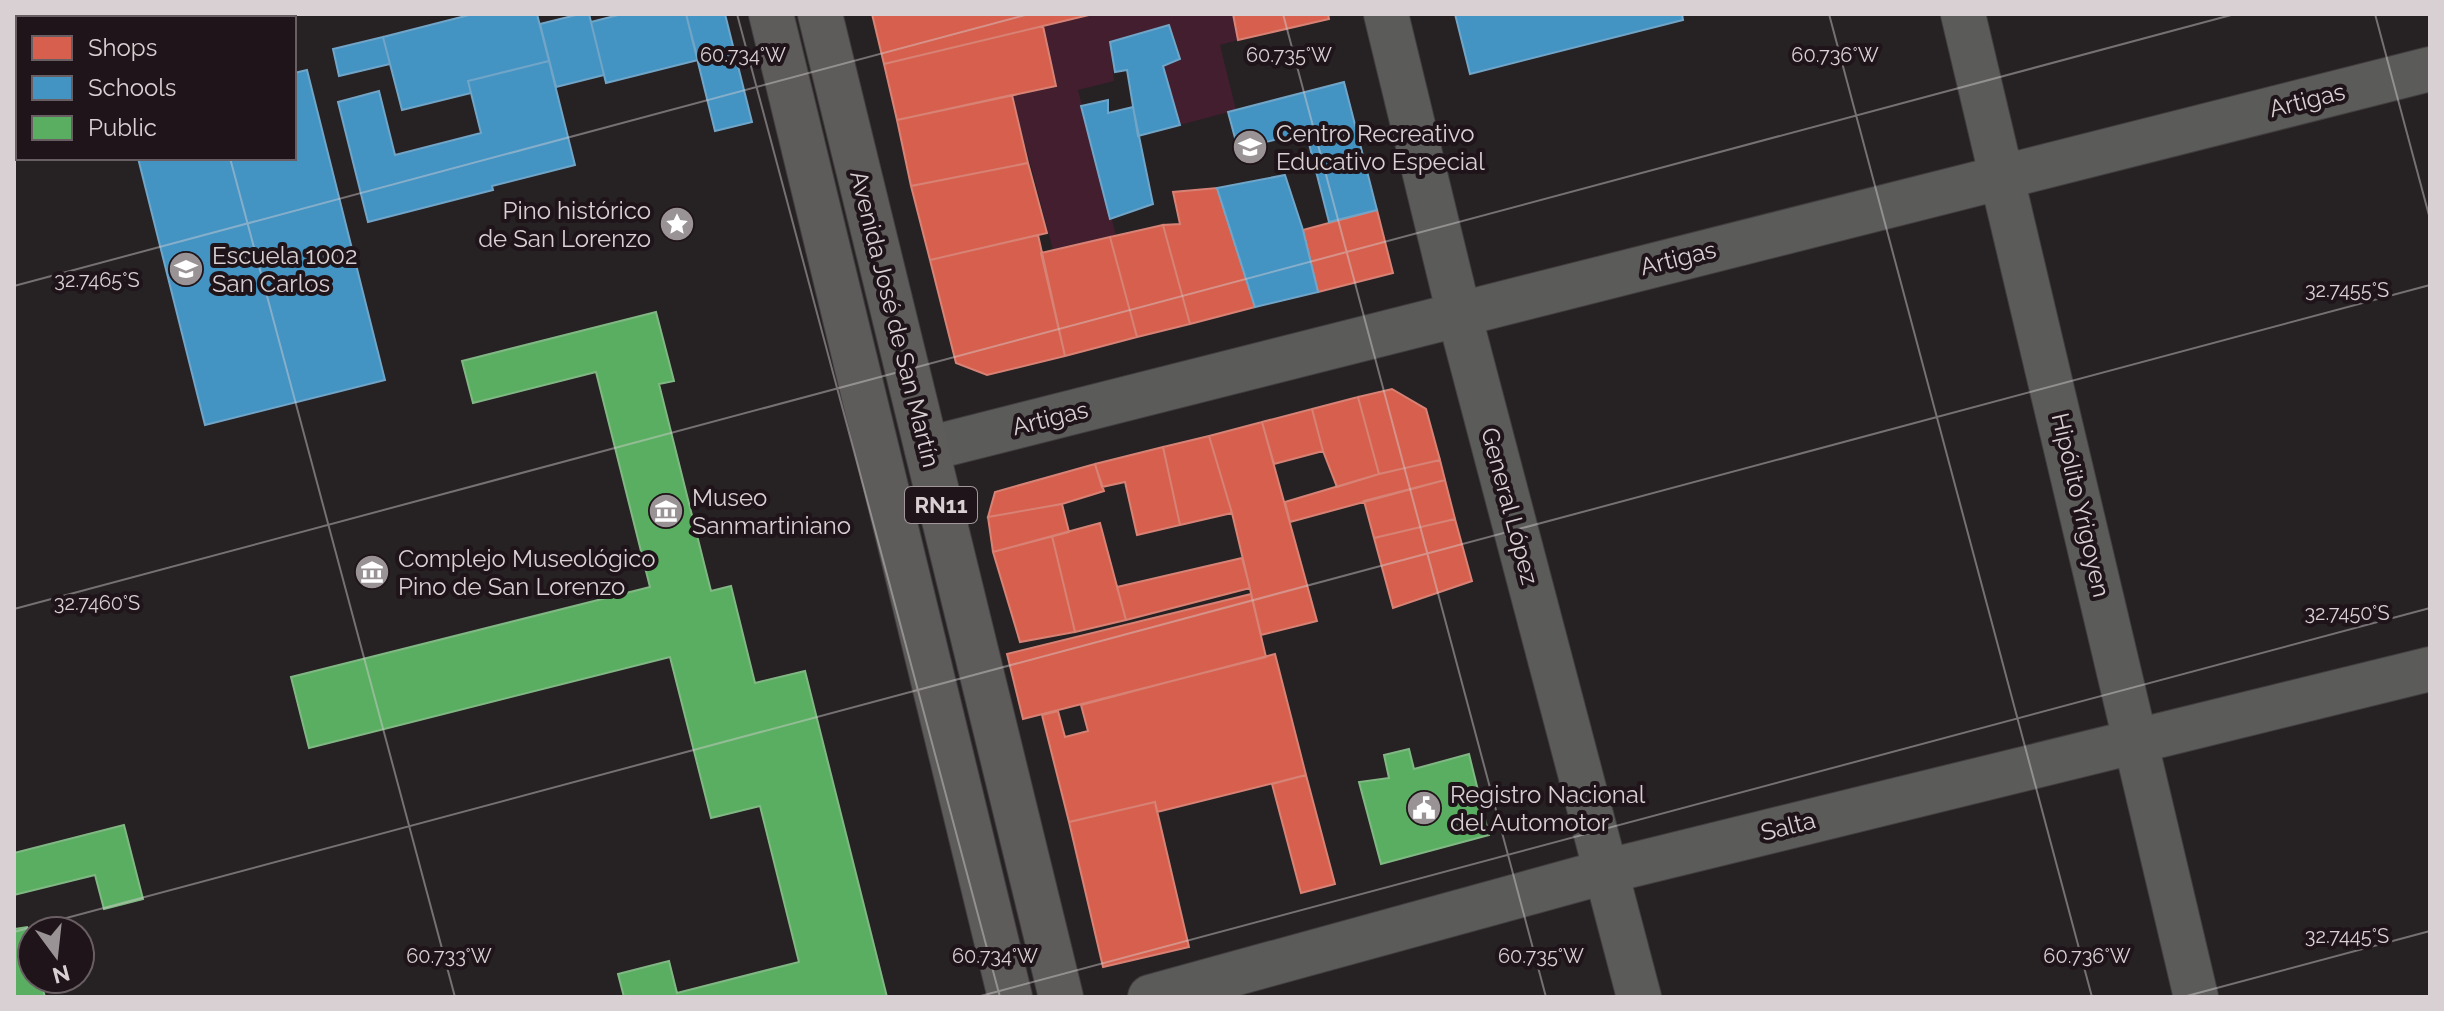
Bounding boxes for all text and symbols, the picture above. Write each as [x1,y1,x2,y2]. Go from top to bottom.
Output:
legend [16,16,296,160]
text: Shops [88,33,157,62]
text: 60.734°W [700,43,786,67]
text: 60.735°W [1246,43,1332,67]
text: 60.736°W [1791,43,1879,67]
text: Schools [88,73,176,102]
street label: Artigas [2266,77,2348,123]
text: Public [88,113,157,142]
place label: Centro Recreativo Educativo Especial [1276,119,1485,176]
school or university icon: Centro Recreativo Educativo Especial [1231,128,1269,166]
street label: Avenida José de San Martín [844,168,946,470]
place label: Pino histórico de San Lorenzo [478,196,651,253]
place icon: Pino histórico de San Lorenzo [658,205,696,243]
street label: Artigas [1637,235,1719,281]
place label: Escuela 1002 San Carlos [212,241,358,298]
school or university icon: Escuela 1002 San Carlos [167,250,205,288]
text: 32.7465°S [54,268,140,292]
text: 32.7455°S [2305,278,2389,302]
street label: Artigas [1009,395,1091,441]
street label: Hipólito Yrigoyen [2046,410,2116,600]
street label: General López [1475,424,1545,588]
place label: Museo Sanmartiniano [692,483,851,540]
road number: RN11 [905,487,977,523]
museum icon: Museo Sanmartiniano [647,492,685,530]
place label: Complejo Museológico Pino de San Lorenzo [398,544,656,601]
museum icon: Complejo Museológico Pino de San Lorenzo [353,553,391,591]
text: 32.7460°S [54,591,140,615]
text: 32.7450°S [2304,601,2390,625]
place label: Registro Nacional del Automotor [1450,780,1646,837]
public building icon: Registro Nacional del Automotor [1405,789,1443,827]
street label: Salta [1758,805,1818,847]
north arrow [16,915,96,995]
text: 32.7445°S [2305,924,2389,948]
text: 60.733°W [406,944,492,968]
text: 60.734°W [952,944,1038,968]
text: 60.735°W [1498,944,1584,968]
text: 60.736°W [2043,944,2131,968]
text: N [50,960,73,989]

